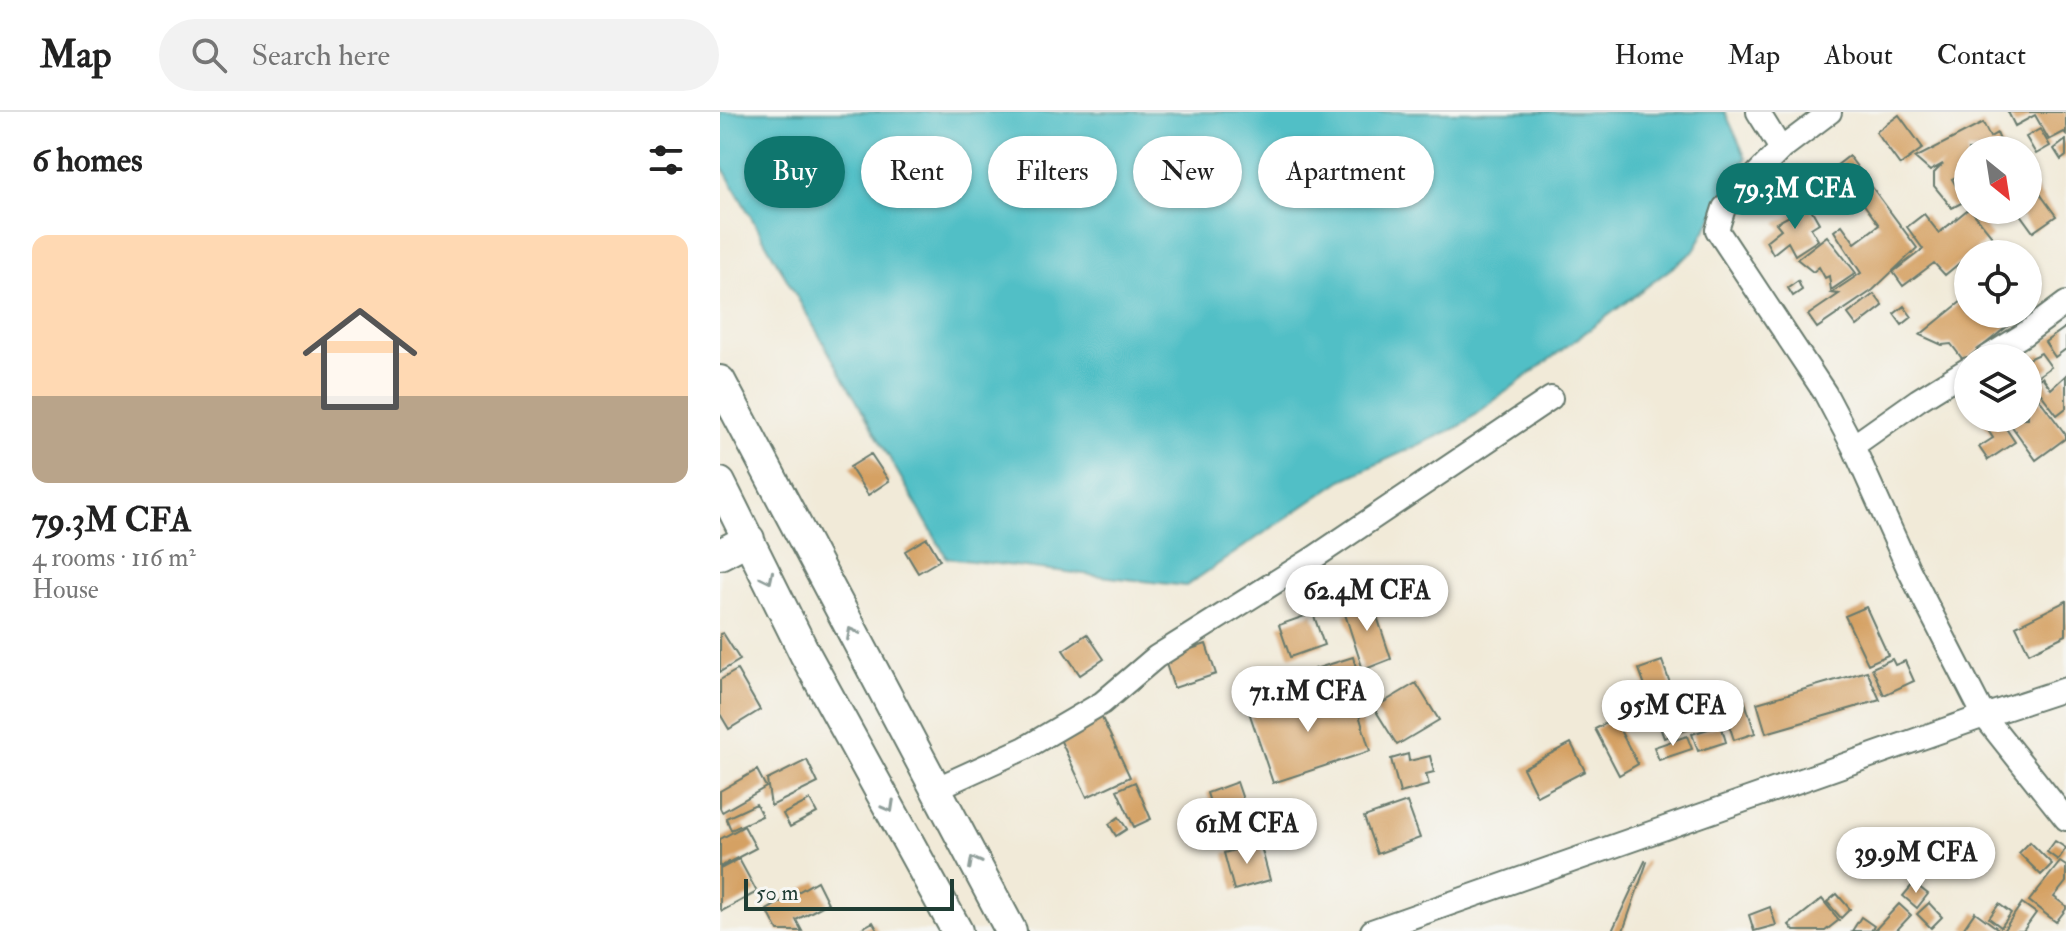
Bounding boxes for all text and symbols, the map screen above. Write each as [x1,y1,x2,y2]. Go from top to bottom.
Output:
search box [159,19,719,91]
text: Map [40,31,111,79]
icon: search [187,33,231,77]
text: Search here [251,37,390,74]
text: Home [1614,38,1684,73]
text: Map [1728,38,1780,73]
text: About [1824,38,1893,73]
text: Contact [1937,38,2026,73]
chip: Buy [744,136,845,208]
chip: Rent [861,136,972,208]
chip: Filters [988,136,1117,208]
chip: New [1133,136,1242,208]
chip: Apartment [1258,136,1434,208]
north arrow [1954,136,2042,224]
map controls [1954,136,2042,432]
icon: filters [644,138,688,182]
text: 6 homes [32,139,143,182]
pin: 79.3M CFA [1703,163,1887,231]
text: 79.3M CFA [1734,173,1856,205]
button: locate [1954,240,2042,328]
icon: home [288,287,432,431]
button: layers [1954,344,2042,432]
text: 79.3M CFA [32,499,191,542]
text: 4 rooms · 116 m² [32,542,196,574]
pin: 62.4M CFA [1275,565,1459,633]
one-way arrow [758,569,774,584]
text: House [32,574,99,606]
text: 62.4M CFA [1303,575,1431,607]
one-way arrow [846,626,861,641]
pin: 71.1M CFA [1216,666,1400,734]
text: 71.1M CFA [1249,676,1367,708]
pin: 95M CFA [1599,680,1747,748]
text: 95M CFA [1620,690,1726,722]
pin: 61M CFA [1173,798,1321,866]
one-way arrow [880,799,895,814]
text: 61M CFA [1195,808,1299,840]
pin: 39.9M CFA [1824,827,2008,895]
text: 39.9M CFA [1854,837,1978,869]
one-way arrow [969,856,984,871]
scale bar [744,875,954,911]
text: 50 m [756,879,798,907]

